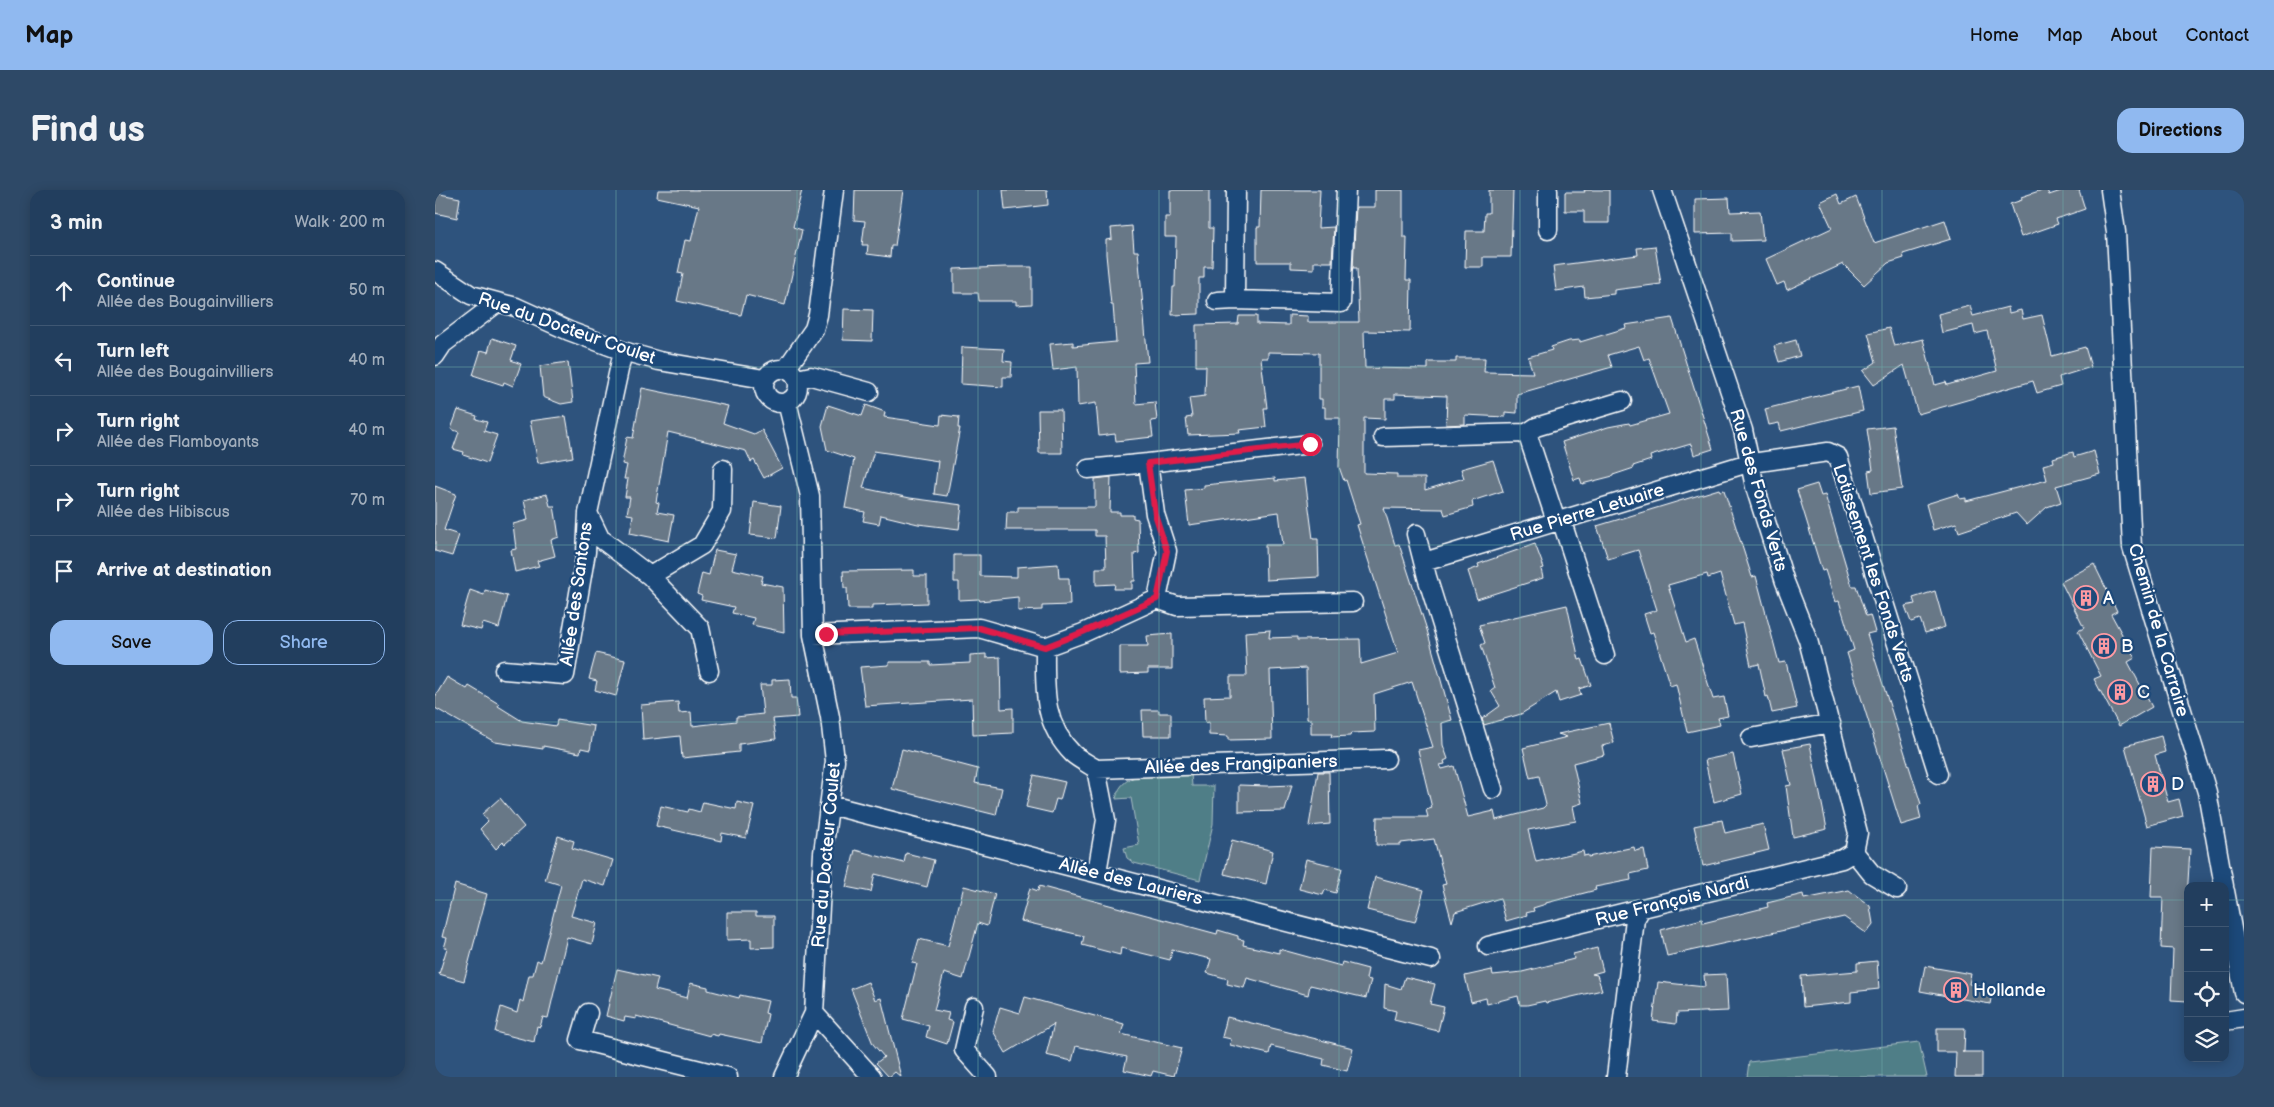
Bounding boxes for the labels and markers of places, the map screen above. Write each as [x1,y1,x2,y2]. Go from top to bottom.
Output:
building icon: A [2073,585,2099,611]
place label: A [2103,588,2114,609]
building icon: B [2091,633,2117,659]
place label: B [2121,636,2133,657]
building icon: C [2107,679,2133,705]
place label: C [2137,681,2150,703]
building icon: D [2140,771,2166,797]
place label: D [2171,774,2184,795]
building icon: Hollande [1943,977,1969,1003]
place label: Hollande [1973,980,2046,1001]

